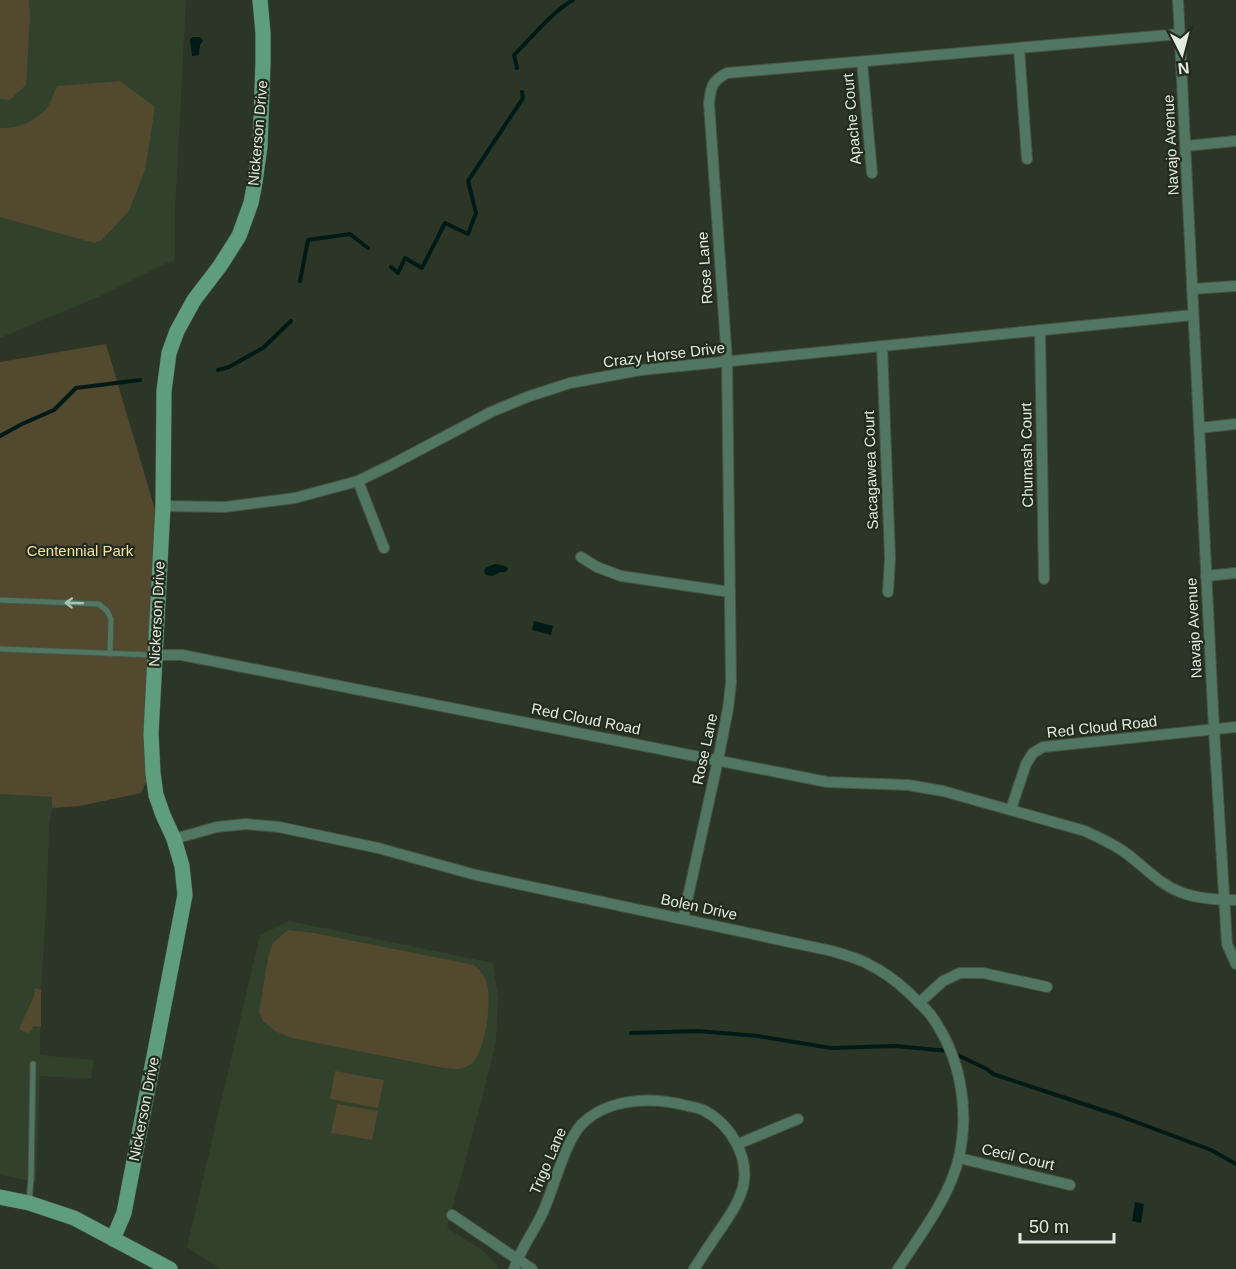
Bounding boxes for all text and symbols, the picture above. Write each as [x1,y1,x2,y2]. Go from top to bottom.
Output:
north arrow [1152,24,1212,84]
text: N [1177,59,1190,77]
street label: Apache Court [839,72,864,165]
street label: Nickerson Drive [244,79,271,186]
street label: Navajo Avenue [1159,94,1182,196]
street label: Rose Lane [693,231,716,305]
street label: Crazy Horse Drive [602,339,726,370]
street label: Chumash Court [1017,402,1036,508]
street label: Sacagawea Court [860,409,881,530]
park label: Centennial Park [27,542,134,559]
street label: Nickerson Drive [145,561,168,667]
street label: Navajo Avenue [1182,577,1205,679]
one-way arrow [64,598,84,609]
street label: Red Cloud Road [530,700,642,737]
street label: Rose Lane [689,712,720,786]
street label: Red Cloud Road [1046,712,1158,741]
street label: Bolen Drive [659,890,739,923]
street label: Nickerson Drive [125,1055,162,1162]
street label: Trigo Lane [526,1125,569,1197]
street label: Cecil Court [980,1140,1057,1173]
scale bar [1020,1206,1114,1244]
text: 50 m [1029,1217,1069,1237]

